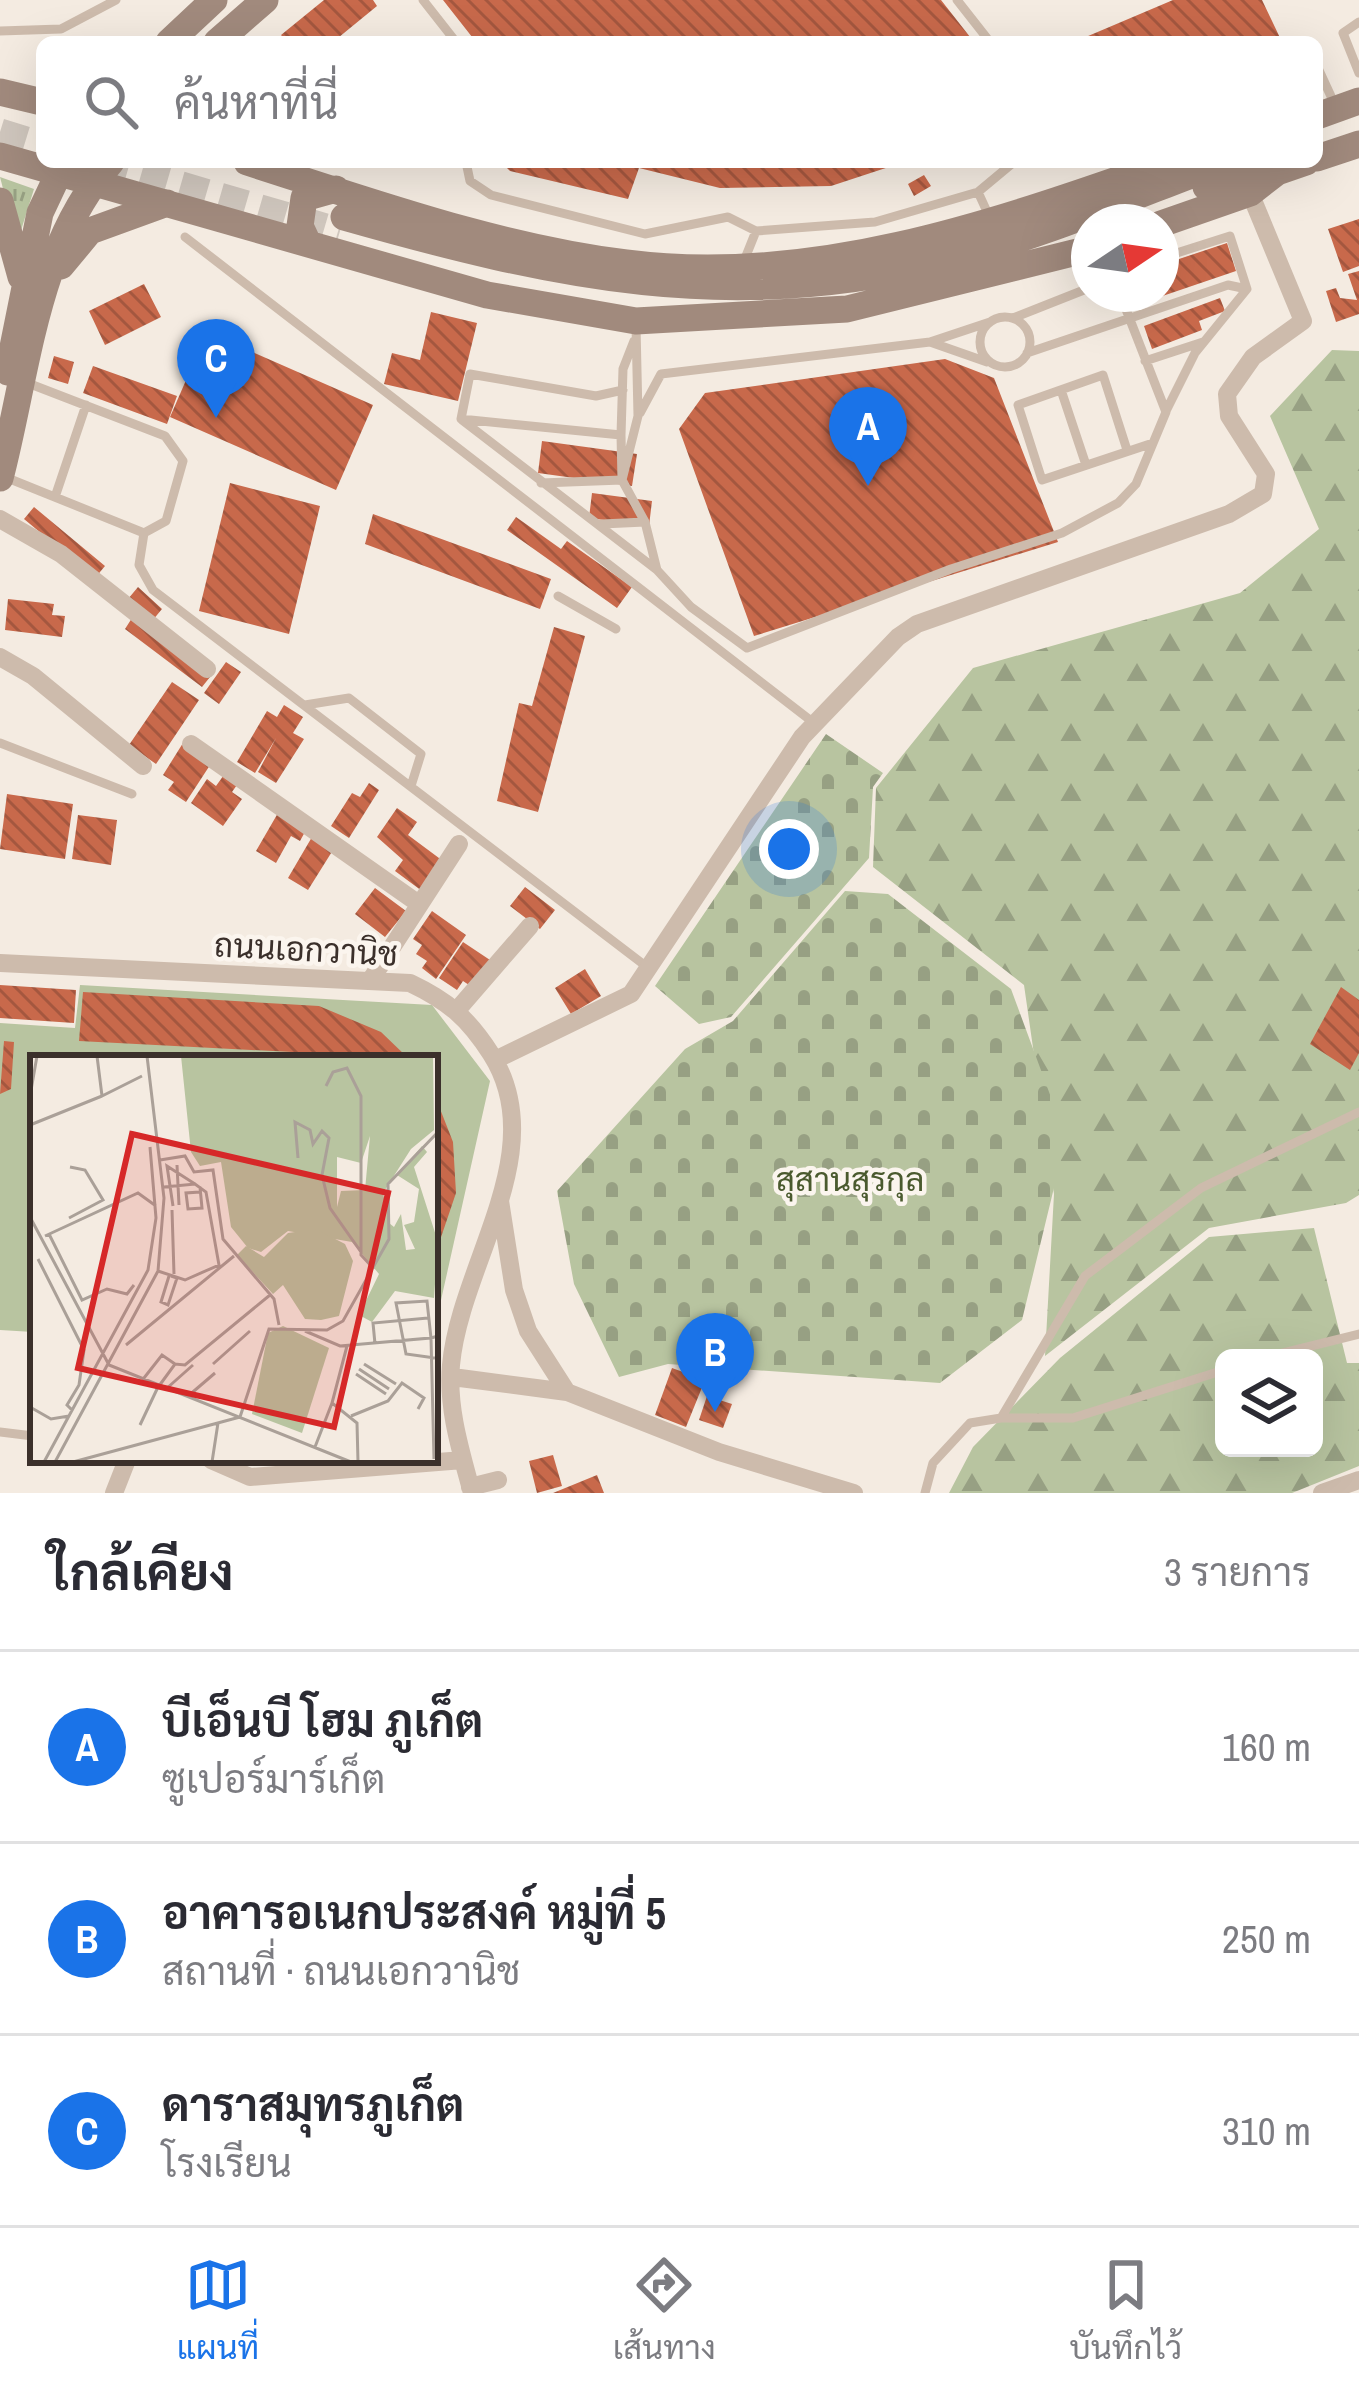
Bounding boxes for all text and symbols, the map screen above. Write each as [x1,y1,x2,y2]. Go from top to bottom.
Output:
search box [36,36,1323,168]
icon: search [78,69,144,135]
text: ค้นหาที่นี่ [174,72,338,133]
north arrow [1071,204,1179,312]
pin: C [177,319,255,418]
pin: A [829,387,907,486]
your location [759,819,819,879]
street label: ถนนเอกวานิช [213,922,399,976]
inset map [30,1055,438,1463]
park label: สุสานสุรกุล [776,1157,924,1202]
pin: B [676,1313,754,1412]
map controls [1215,1349,1323,1457]
button: layers [1215,1349,1323,1457]
text: ใกล้เคียง [48,1537,234,1606]
text: 3 รายการ [1164,1546,1311,1598]
text: บีเอ็นบี โฮม ภูเก็ต [162,1690,483,1751]
text: A [75,1721,99,1773]
text: 160 m [1222,1721,1311,1773]
text: ซูเปอร์มาร์เก็ต [162,1753,385,1805]
text: อาคารอเนกประสงค์ หมู่ที่ 5 [162,1882,666,1943]
text: B [75,1913,99,1965]
text: 250 m [1222,1913,1311,1965]
text: สถานที่ · ถนนเอกวานิช [162,1945,521,1997]
text: ดาราสมุทรภูเก็ต [162,2074,464,2135]
text: C [75,2105,99,2157]
text: 310 m [1222,2105,1311,2157]
text: โรงเรียน [162,2137,291,2189]
tab: แผนที่ [177,2252,259,2369]
tab: เส้นทาง [613,2252,716,2369]
tab: บันทึกไว้ [1069,2252,1182,2369]

